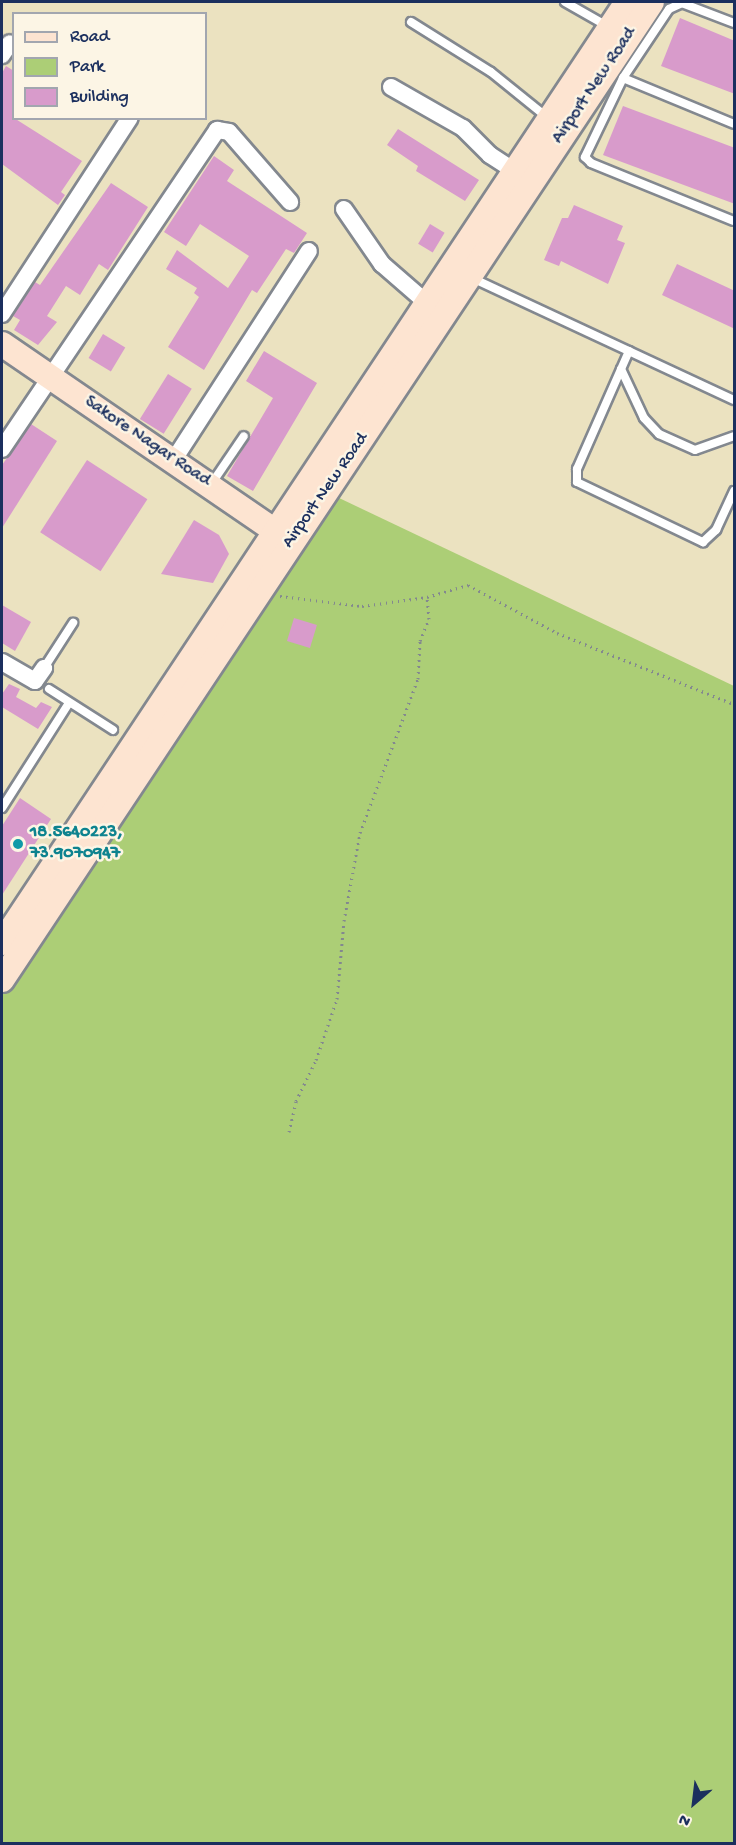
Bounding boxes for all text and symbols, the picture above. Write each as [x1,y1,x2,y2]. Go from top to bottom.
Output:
legend [12,12,207,120]
street label: Airport New Road [548,24,642,148]
text: Road [70,27,109,48]
text: Park [70,57,104,78]
text: Building [70,87,129,108]
street label: Sakore Nagar Road [80,392,214,492]
street label: Airport New Road [278,429,374,553]
place label: 18.5640223, 73.9070947 [30,823,123,866]
marker: 18.5640223, 73.9070947 [11,837,25,851]
north arrow [664,1773,724,1833]
text: N [676,1808,694,1830]

